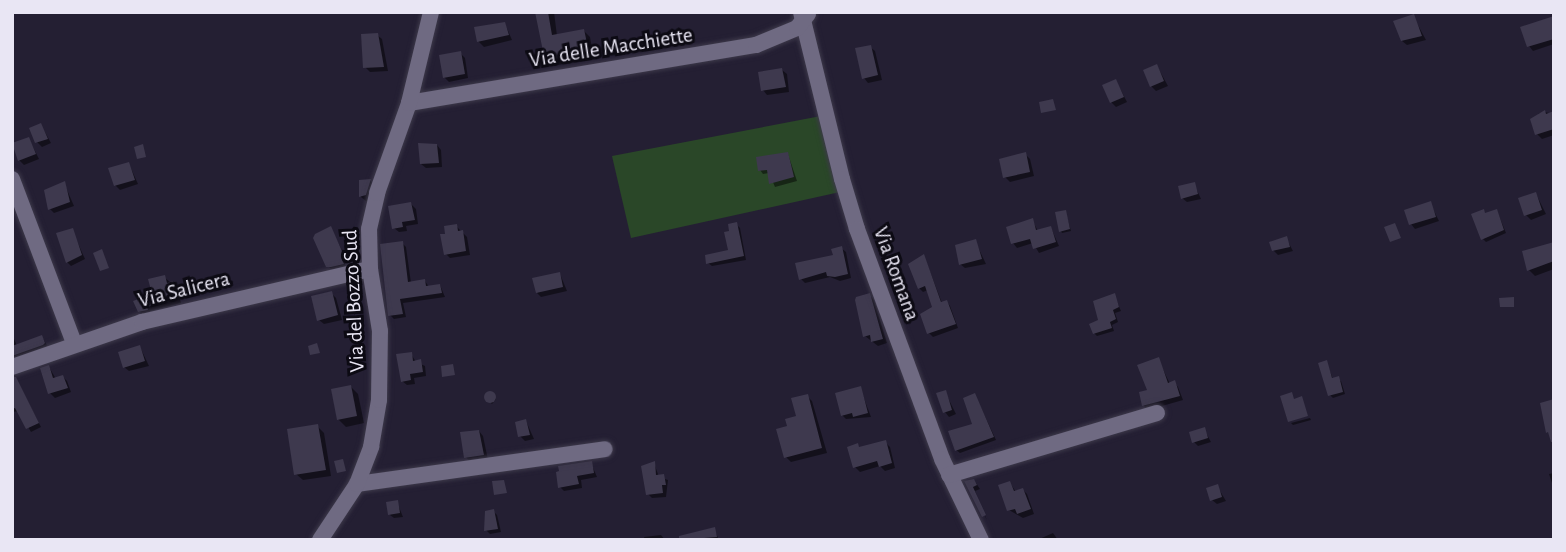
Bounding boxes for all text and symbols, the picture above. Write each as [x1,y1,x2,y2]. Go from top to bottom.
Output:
street label: Via delle Macchiette [528,23,694,73]
street label: Via Romana [867,224,925,324]
street label: Via del Bozzo Sud [338,229,370,373]
street label: Via Salicera [136,266,232,314]

